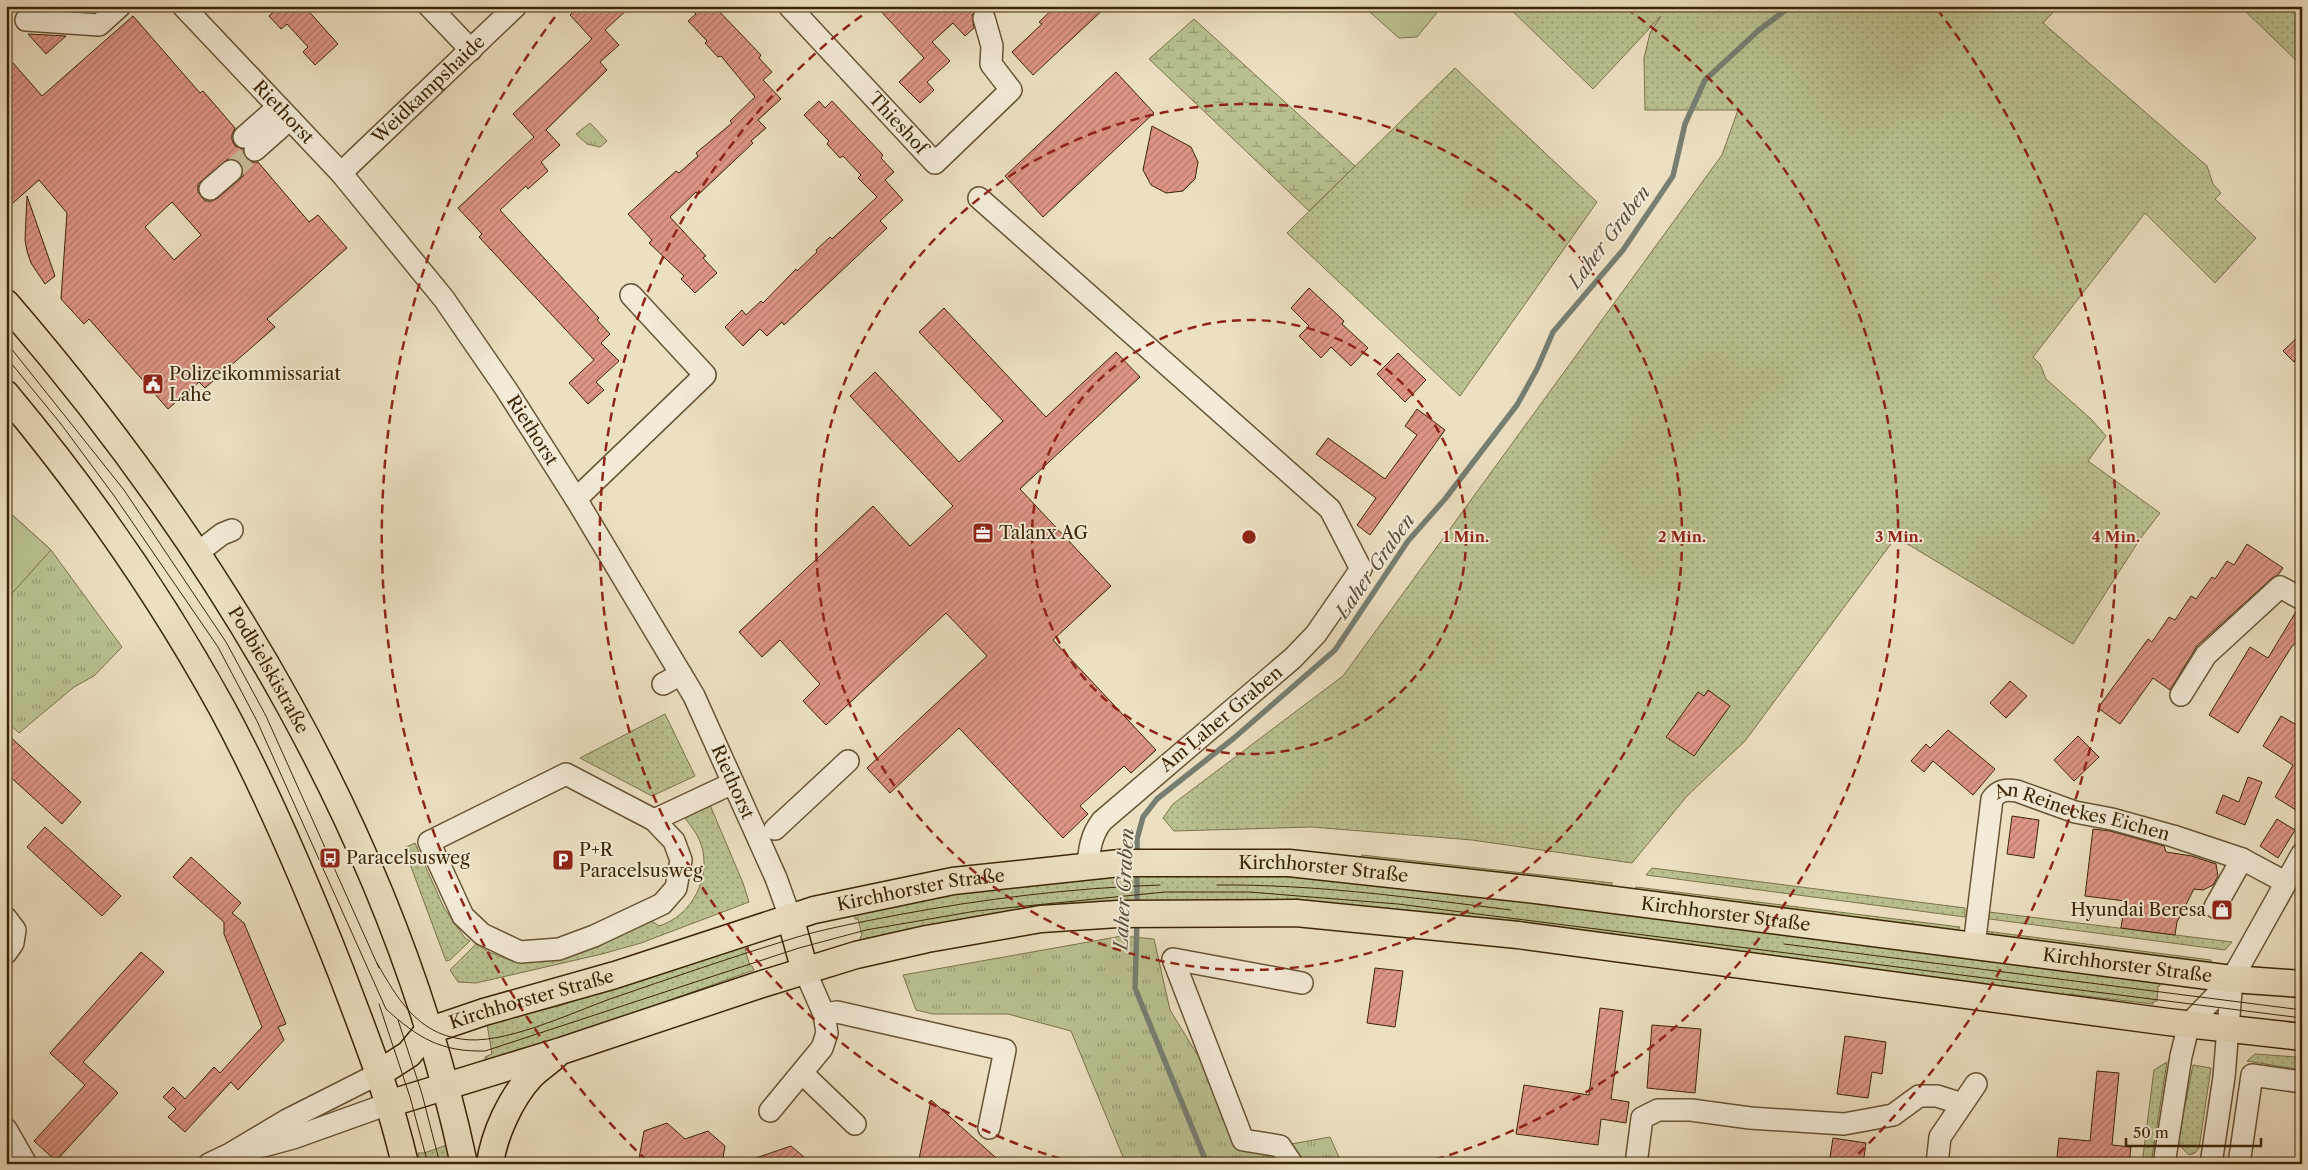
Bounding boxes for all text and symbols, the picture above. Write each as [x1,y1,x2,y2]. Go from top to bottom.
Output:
street label: Weidkampshaide [367,31,489,149]
street label: Riethorst [248,76,319,149]
street label: Thieshof [864,88,934,161]
water label: Laher Graben [1562,181,1655,294]
place label: Polizeikommissariat Lahe [169,363,342,406]
public building icon: Polizeikommissariat Lahe [141,372,165,396]
street label: Riethorst [502,391,563,470]
water label: Laher Graben [1329,509,1420,624]
office icon: Talanx AG [971,521,995,545]
place label: Talanx AG [999,522,1088,544]
text: 1 Min. [1443,527,1489,546]
text: 2 Min. [1658,527,1706,546]
text: 3 Min. [1875,527,1923,546]
text: 4 Min. [2092,527,2140,546]
centre of rings [1240,528,1258,546]
street label: Podbielskistraße [223,603,314,737]
street label: Am Laher Graben [1154,661,1287,777]
street label: Riethorst [706,741,759,823]
street label: An Reineckes Eichen [1990,779,2172,846]
water label: Laher Graben [1109,827,1139,953]
place label: P+R Paracelsusweg [579,839,703,882]
bus stop icon: Paracelsusweg [318,846,342,870]
place label: Paracelsusweg [346,847,470,869]
parking icon: P+R Paracelsusweg [551,848,575,872]
street label: Kirchhorster Straße [1238,852,1409,887]
street label: Kirchhorster Straße [835,864,1006,916]
street label: Kirchhorster Straße [1640,893,1812,936]
shop icon: Hyundai Beresa [2210,898,2234,922]
place label: Hyundai Beresa [2070,899,2207,921]
street label: Kirchhorster Straße [2041,944,2213,987]
street label: Kirchhorster Straße [446,965,616,1034]
scale bar [2126,1115,2260,1147]
text: 50 m [2133,1123,2169,1142]

